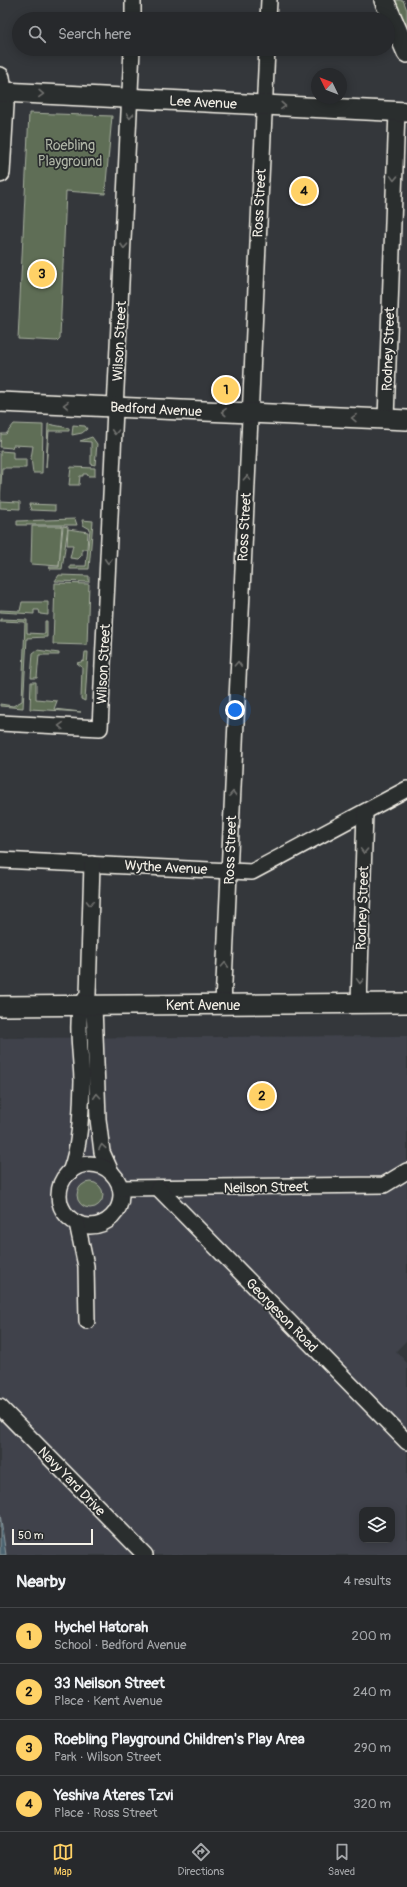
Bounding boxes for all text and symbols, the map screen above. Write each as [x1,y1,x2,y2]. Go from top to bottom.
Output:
search box [12,12,395,56]
icon: search [26,23,48,45]
text: Search here [58,25,131,44]
north arrow [311,68,347,104]
one-way arrow [38,90,44,98]
street label: Lee Avenue [169,92,237,113]
one-way arrow [280,101,286,110]
one-way arrow [125,113,134,119]
park label: Roebling Playground [38,137,102,170]
street label: Ross Street [249,168,270,238]
one-way arrow [390,175,399,181]
pin: 4 [291,176,317,206]
one-way arrow [119,243,128,249]
pin: 3 [29,259,55,289]
street label: Wilson Street [109,300,130,382]
street label: Rodney Street [379,306,398,391]
pin: 1 [213,375,239,405]
street label: Bedford Avenue [110,399,202,420]
one-way arrow [63,400,69,409]
one-way arrow [221,408,227,416]
one-way arrow [351,413,357,422]
one-way arrow [111,429,119,435]
one-way arrow [242,475,251,481]
street label: Ross Street [234,492,255,562]
one-way arrow [104,558,113,564]
street label: Wilson Street [93,623,114,705]
one-way arrow [234,661,242,667]
your location [225,700,245,720]
one-way arrow [58,722,64,730]
one-way arrow [228,791,237,797]
street label: Ross Street [221,815,240,885]
one-way arrow [360,848,368,854]
street label: Wythe Avenue [124,857,208,878]
street label: Rodney Street [353,865,372,950]
one-way arrow [86,900,94,906]
one-way arrow [221,962,230,968]
one-way arrow [355,978,364,984]
street label: Kent Avenue [166,997,240,1014]
pin: 2 [249,1081,275,1111]
one-way arrow [92,1093,101,1100]
one-way arrow [98,1143,106,1150]
street label: Neilson Street [223,1178,309,1197]
street label: Georgeson Road [242,1275,321,1356]
street label: Navy Yard Drive [34,1443,109,1520]
map controls [359,1507,395,1543]
button: layers [359,1507,395,1543]
scale bar [12,1527,93,1546]
text: 50 m [18,1529,44,1542]
text: Nearby [16,1571,65,1592]
text: 4 results [344,1573,391,1589]
text: Hychel Hatorah [54,1618,148,1637]
text: 1 [26,1628,32,1644]
text: 200 m [352,1628,391,1644]
text: School · Bedford Avenue [54,1637,186,1653]
text: 33 Neilson Street [54,1674,165,1693]
text: 2 [25,1684,33,1700]
text: 240 m [353,1684,391,1700]
text: Place · Kent Avenue [54,1693,162,1709]
text: Roebling Playground Children's Play Area [54,1730,305,1749]
text: 3 [25,1740,33,1756]
text: 290 m [354,1740,391,1756]
text: Park · Wilson Street [54,1749,161,1765]
text: Yeshiva Ateres Tzvi [54,1786,173,1805]
text: 4 [25,1796,33,1812]
text: 320 m [353,1796,391,1812]
text: Place · Ross Street [54,1805,157,1821]
tab: Map [52,1841,74,1878]
tab: Directions [178,1841,224,1878]
tab: Saved [328,1841,355,1878]

